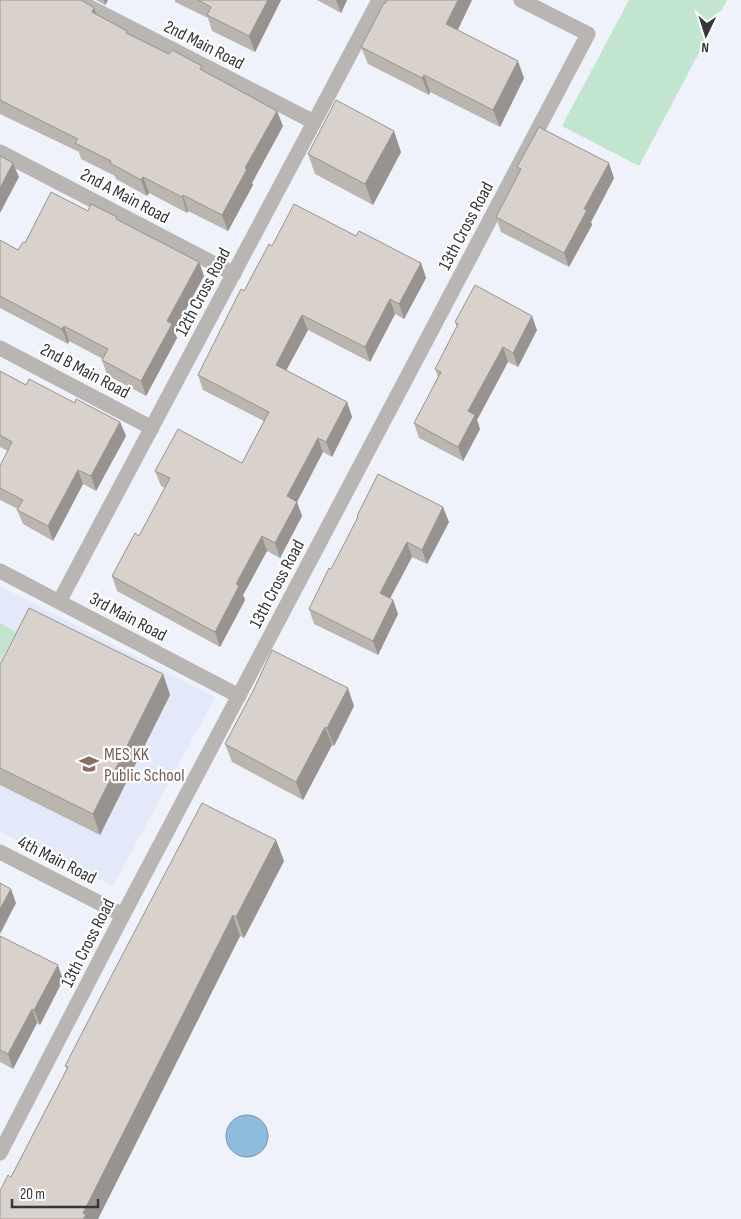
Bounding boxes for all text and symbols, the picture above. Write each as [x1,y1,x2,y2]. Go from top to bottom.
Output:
north arrow [681,10,731,60]
street label: 2nd Main Road [160,16,248,74]
text: N [701,39,709,56]
street label: 2nd A Main Road [77,164,173,228]
street label: 13th Cross Road [434,178,498,274]
street label: 12th Cross Road [171,244,235,340]
street label: 2nd B Main Road [37,339,133,403]
street label: 13th Cross Road [245,536,309,632]
street label: 3rd Main Road [86,588,170,646]
place label: MES KK Public School [104,744,185,786]
school or university icon: MES KK Public School [78,753,100,775]
street label: 4th Main Road [14,831,100,889]
street label: 13th Cross Road [57,895,119,991]
scale bar [12,1176,99,1208]
text: 20 m [20,1185,45,1204]

